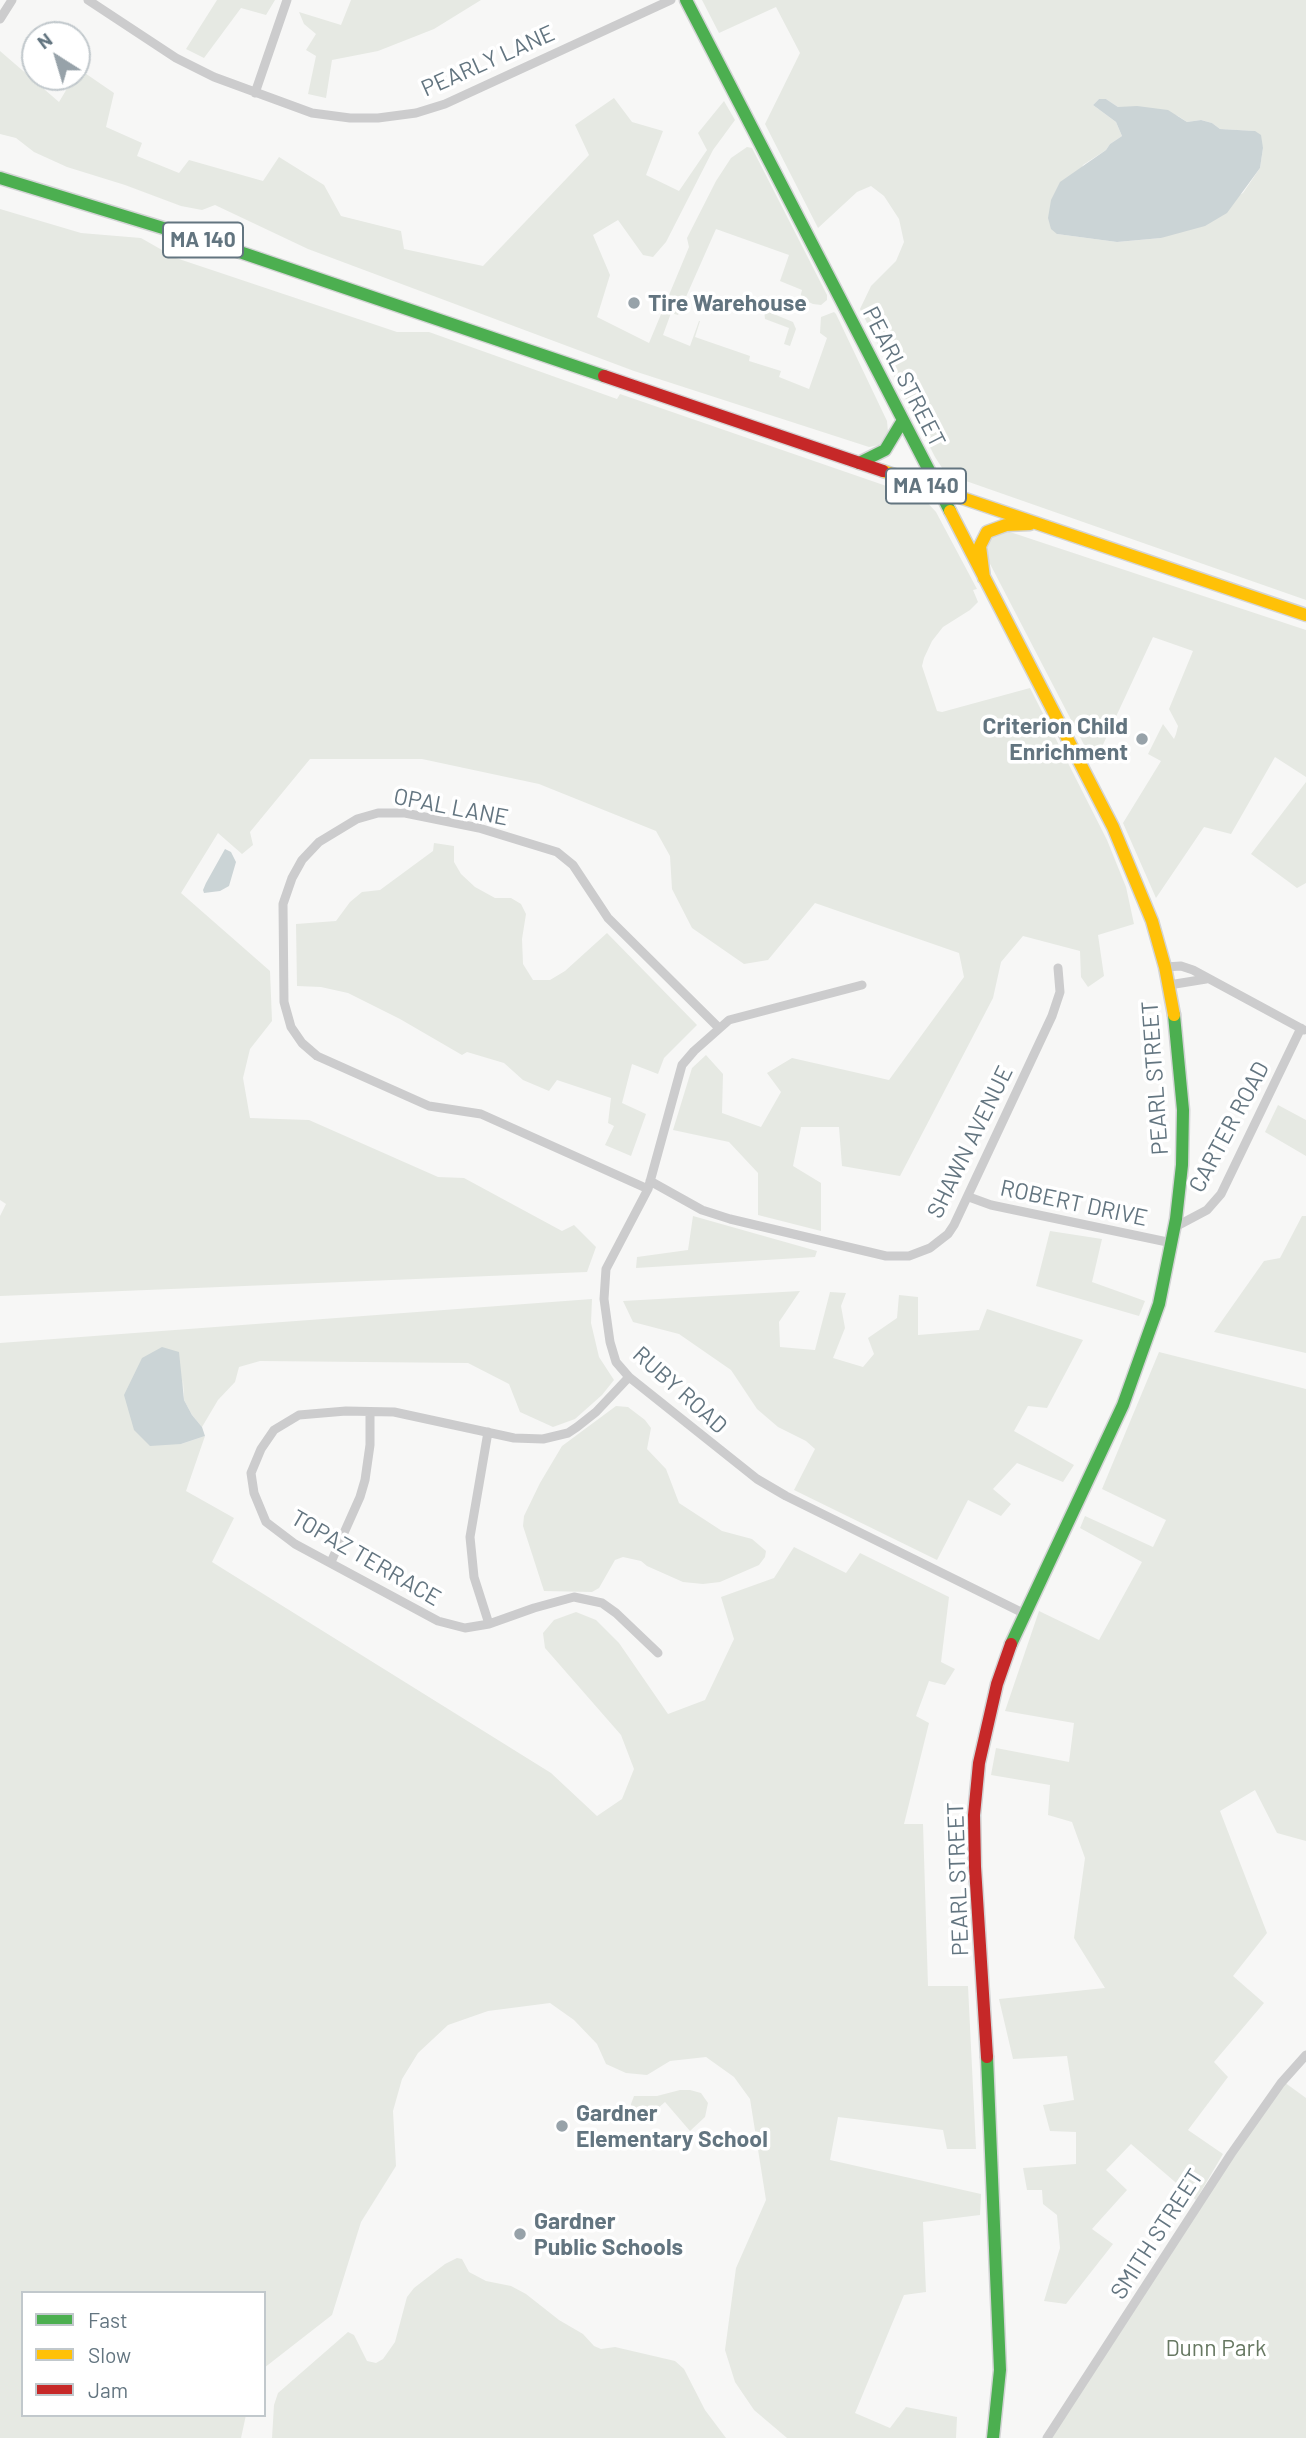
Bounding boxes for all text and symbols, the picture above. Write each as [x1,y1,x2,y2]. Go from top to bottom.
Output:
street label: PEARLY LANE [417,19,559,103]
north arrow [21,21,91,91]
text: N [32,27,56,53]
road number: MA 140 [163,222,243,258]
place label: Tire Warehouse [648,289,807,317]
marker: Tire Warehouse [626,295,642,311]
street label: PEARL STREET [857,302,951,452]
road number: MA 140 [886,468,966,504]
place label: Criterion Child Enrichment [982,712,1128,766]
marker: Criterion Child Enrichment [1134,731,1150,747]
street label: OPAL LANE [391,782,511,832]
street label: PEARL STREET [1136,1000,1174,1156]
street label: CARTER ROAD [1183,1057,1275,1197]
street label: SHAWN AVENUE [921,1061,1019,1223]
street label: ROBERT DRIVE [998,1174,1150,1232]
street label: RUBY ROAD [627,1341,733,1439]
street label: TOPAZ TERRACE [286,1504,446,1612]
street label: PEARL STREET [942,1801,974,1957]
place label: Gardner Elementary School [576,2099,768,2153]
marker: Gardner Elementary School [554,2118,570,2134]
street label: SMITH STREET [1105,2164,1209,2304]
place label: Gardner Public Schools [534,2207,683,2261]
marker: Gardner Public Schools [512,2226,528,2242]
legend [21,2291,266,2417]
text: Fast [88,2307,128,2332]
park label: Dunn Park [1166,2334,1266,2362]
text: Slow [88,2342,131,2367]
text: Jam [88,2377,128,2402]

